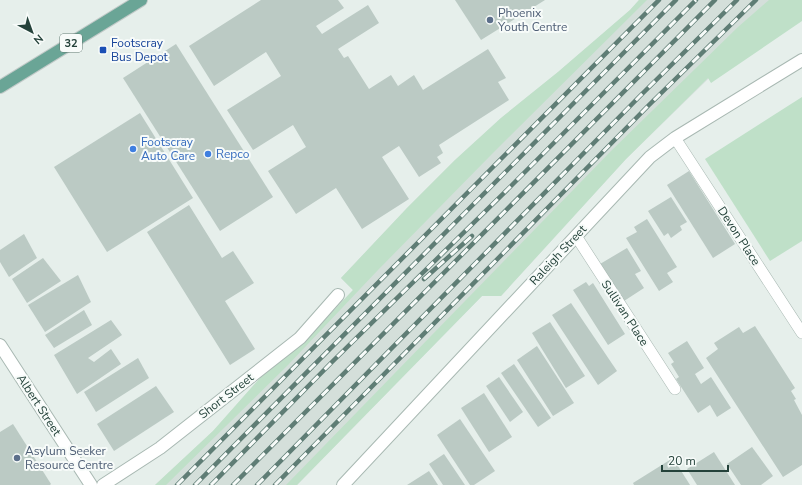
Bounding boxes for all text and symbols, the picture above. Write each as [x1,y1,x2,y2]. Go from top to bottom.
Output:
place label: Phoenix Youth Centre [497,5,567,35]
north arrow [12,12,52,52]
marker: Phoenix Youth Centre [485,15,495,25]
text: N [30,31,46,48]
road number: 32 [60,34,82,52]
place label: Footscray Bus Depot [111,35,169,65]
marker: Footscray Bus Depot [98,45,108,55]
place label: Footscray Auto Care [141,134,195,164]
marker: Footscray Auto Care [128,144,138,154]
place label: Repco [216,146,250,162]
marker: Repco [203,149,213,159]
street label: Devon Place [714,203,764,269]
street label: Raleigh Street [526,221,591,289]
street label: Sullivan Place [598,277,652,349]
street label: Short Street [195,369,257,422]
street label: Albert Street [13,371,65,440]
place label: Asylum Seeker Resource Centre [25,443,113,473]
scale bar [662,447,728,473]
marker: Asylum Seeker Resource Centre [12,453,22,463]
text: 20 m [668,453,696,469]

